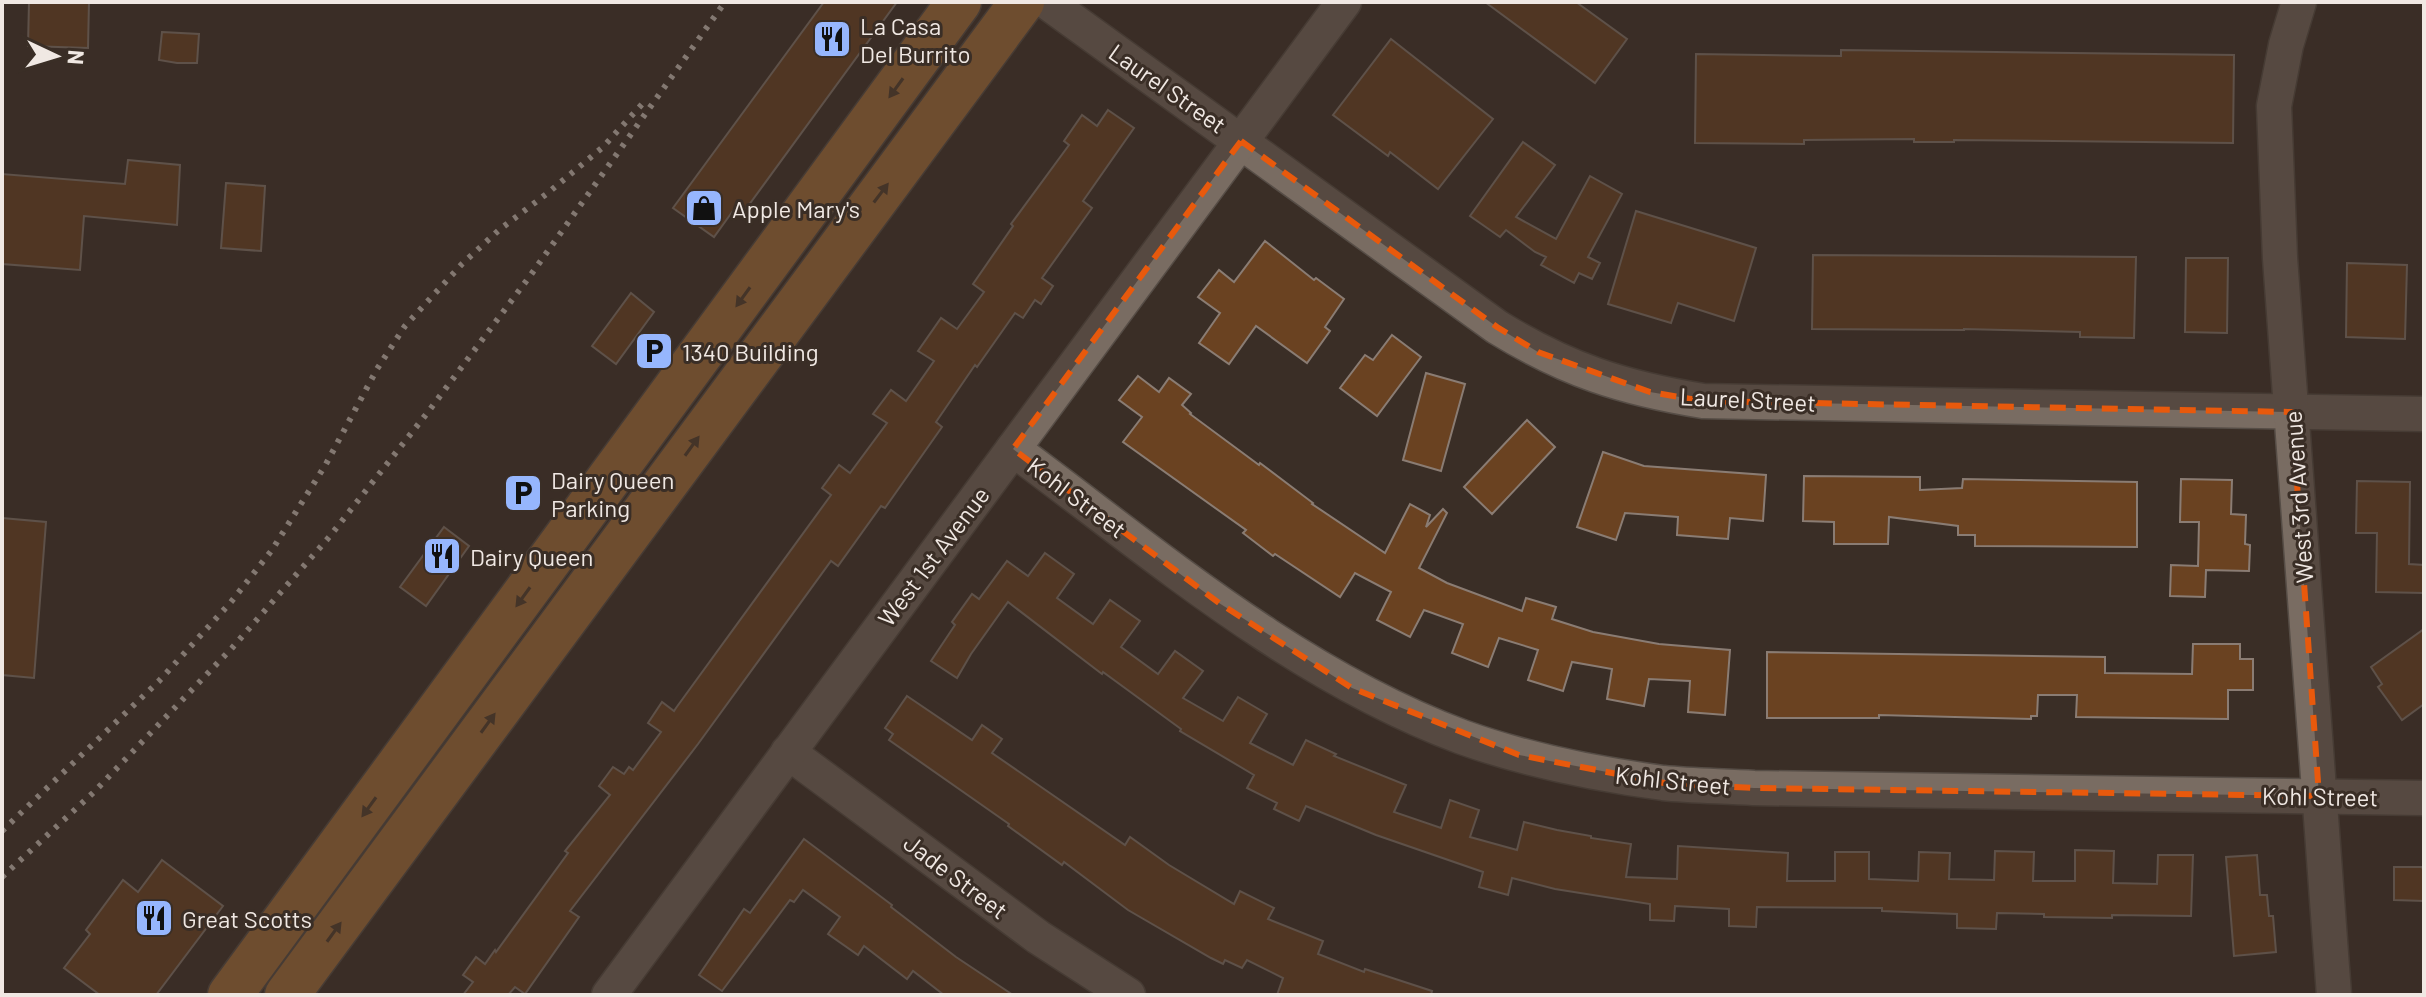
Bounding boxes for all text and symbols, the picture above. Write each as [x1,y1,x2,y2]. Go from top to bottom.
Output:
place label: La Casa Del Burrito [860,11,971,68]
north arrow [16,16,96,96]
restaurant icon: La Casa Del Burrito [811,18,853,60]
street label: Laurel Street [1104,37,1232,139]
text: N [63,49,90,66]
one-way arrow [889,77,905,98]
one-way arrow [872,182,888,203]
shop icon: Apple Mary's [683,187,725,229]
place label: Apple Mary's [732,194,860,223]
one-way arrow [736,287,751,308]
parking icon: 1340 Building [633,330,675,372]
place label: 1340 Building [682,337,819,366]
street label: Laurel Street [1679,381,1817,417]
street label: West 3rd Avenue [2278,410,2318,584]
one-way arrow [684,436,700,457]
street label: Kohl Street [1022,450,1132,544]
place label: Dairy Queen Parking [551,465,675,522]
parking icon: Dairy Queen Parking [502,472,544,514]
street label: West 1st Avenue [871,480,995,632]
restaurant icon: Dairy Queen [421,535,463,577]
place label: Dairy Queen [470,542,594,571]
one-way arrow [515,587,531,608]
one-way arrow [480,712,496,734]
street label: Kohl Street [1614,760,1732,800]
street label: Kohl Street [2262,780,2378,812]
one-way arrow [361,796,377,817]
street label: Jade Street [898,828,1014,924]
restaurant icon: Great Scotts [133,897,175,939]
place label: Great Scotts [182,904,312,933]
one-way arrow [325,922,341,943]

